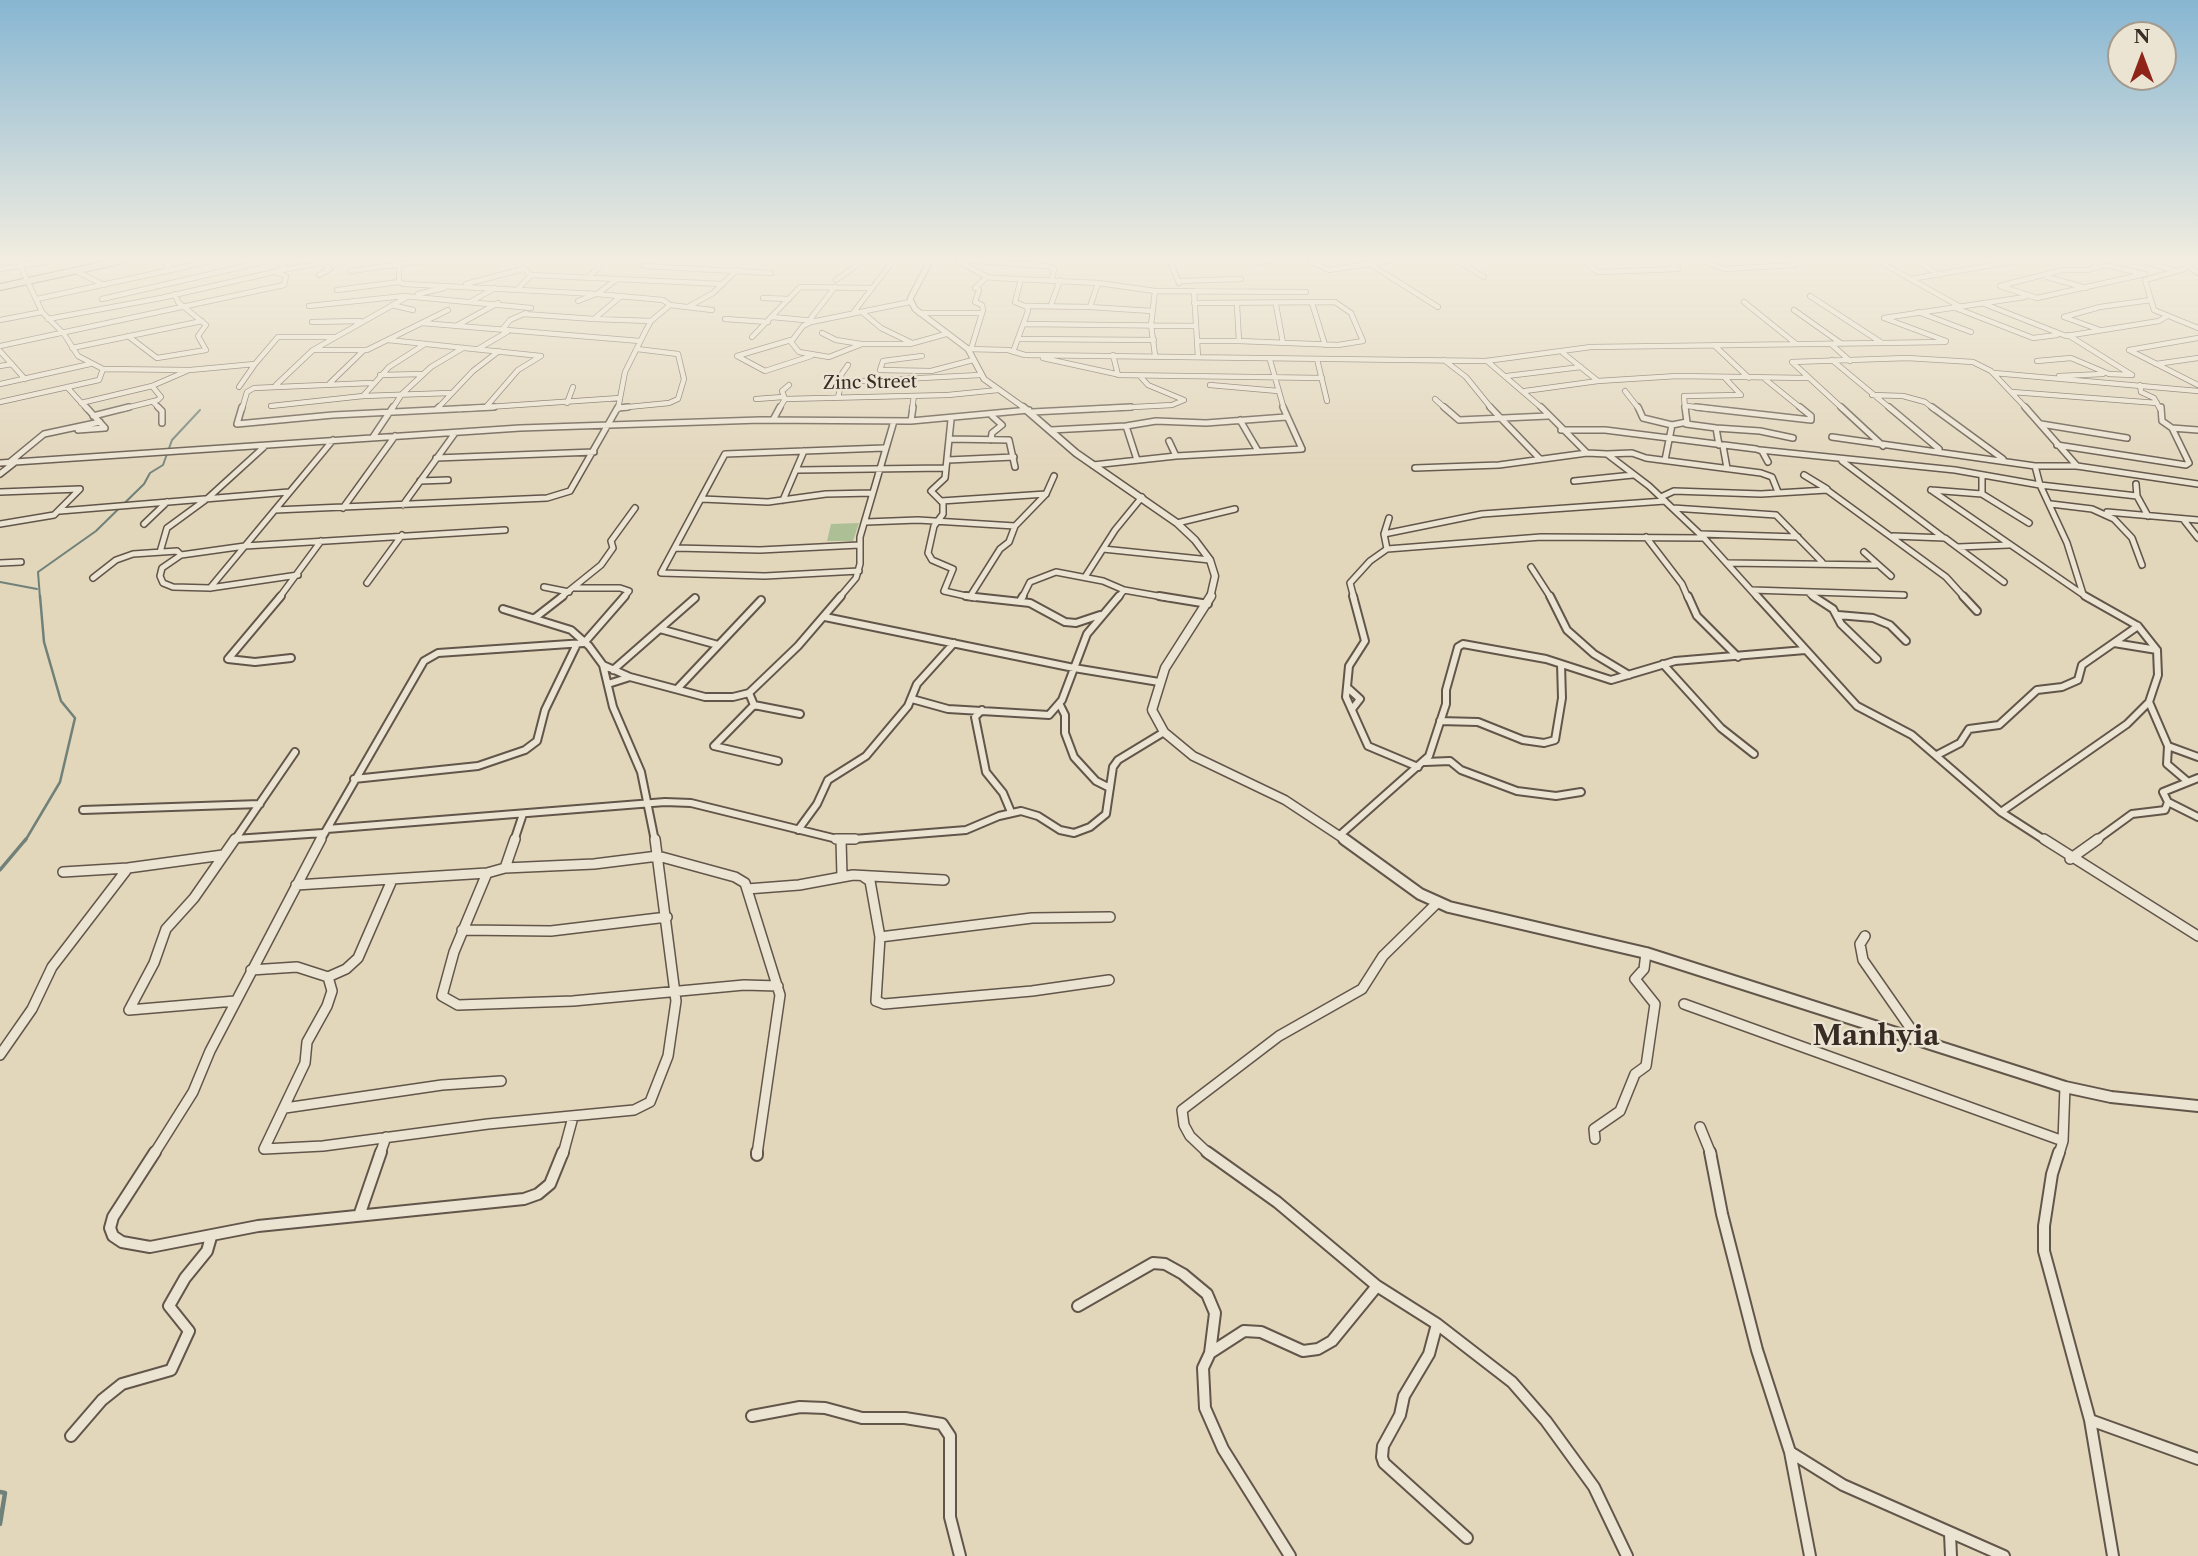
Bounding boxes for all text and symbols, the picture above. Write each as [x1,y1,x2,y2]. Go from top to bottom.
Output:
north arrow [2107,21,2177,91]
text: N [2134,25,2150,48]
street label: Zinc Street [823,371,917,395]
district label: Manhyia [1813,1020,1939,1054]

